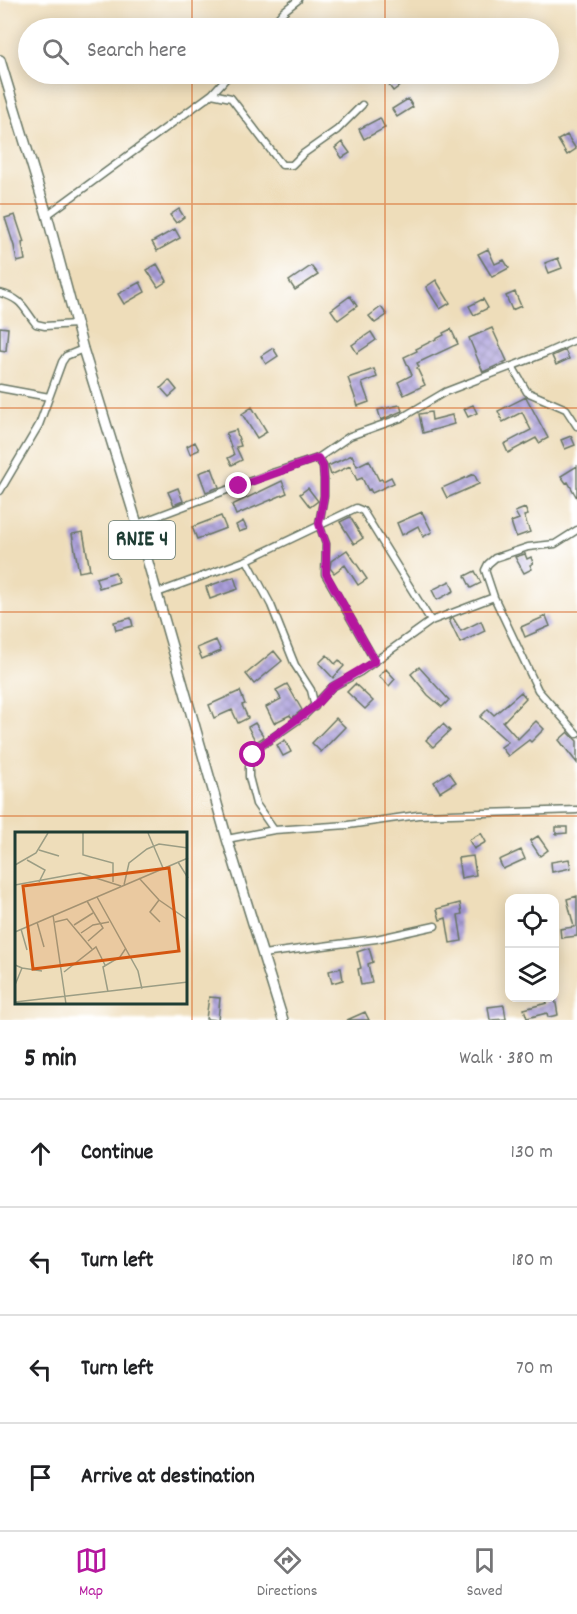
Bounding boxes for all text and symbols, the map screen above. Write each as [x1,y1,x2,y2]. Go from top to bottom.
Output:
search box [18,18,559,84]
icon: search [39,35,72,68]
text: Search here [87,36,186,67]
route end [225,472,251,498]
road number: RNIE 4 [109,521,175,559]
route start [239,741,265,767]
inset map [15,832,188,1005]
map controls [505,894,559,1002]
button: locate [505,894,559,948]
button: layers [505,948,559,1002]
text: 5 min [24,1041,77,1078]
text: Walk · 380 m [459,1045,553,1073]
icon: ahead [24,1137,57,1170]
text: Continue [81,1138,153,1169]
text: 130 m [511,1139,553,1167]
icon: left [24,1245,57,1278]
text: Turn left [81,1246,153,1277]
text: 180 m [511,1247,553,1275]
icon: left [24,1353,57,1386]
text: Turn left [81,1354,153,1385]
text: 70 m [516,1355,553,1383]
icon: arrive [24,1461,57,1494]
text: Arrive at destination [81,1462,255,1493]
tab: Map [75,1544,108,1603]
tab: Directions [257,1544,317,1603]
tab: Saved [467,1544,502,1603]

